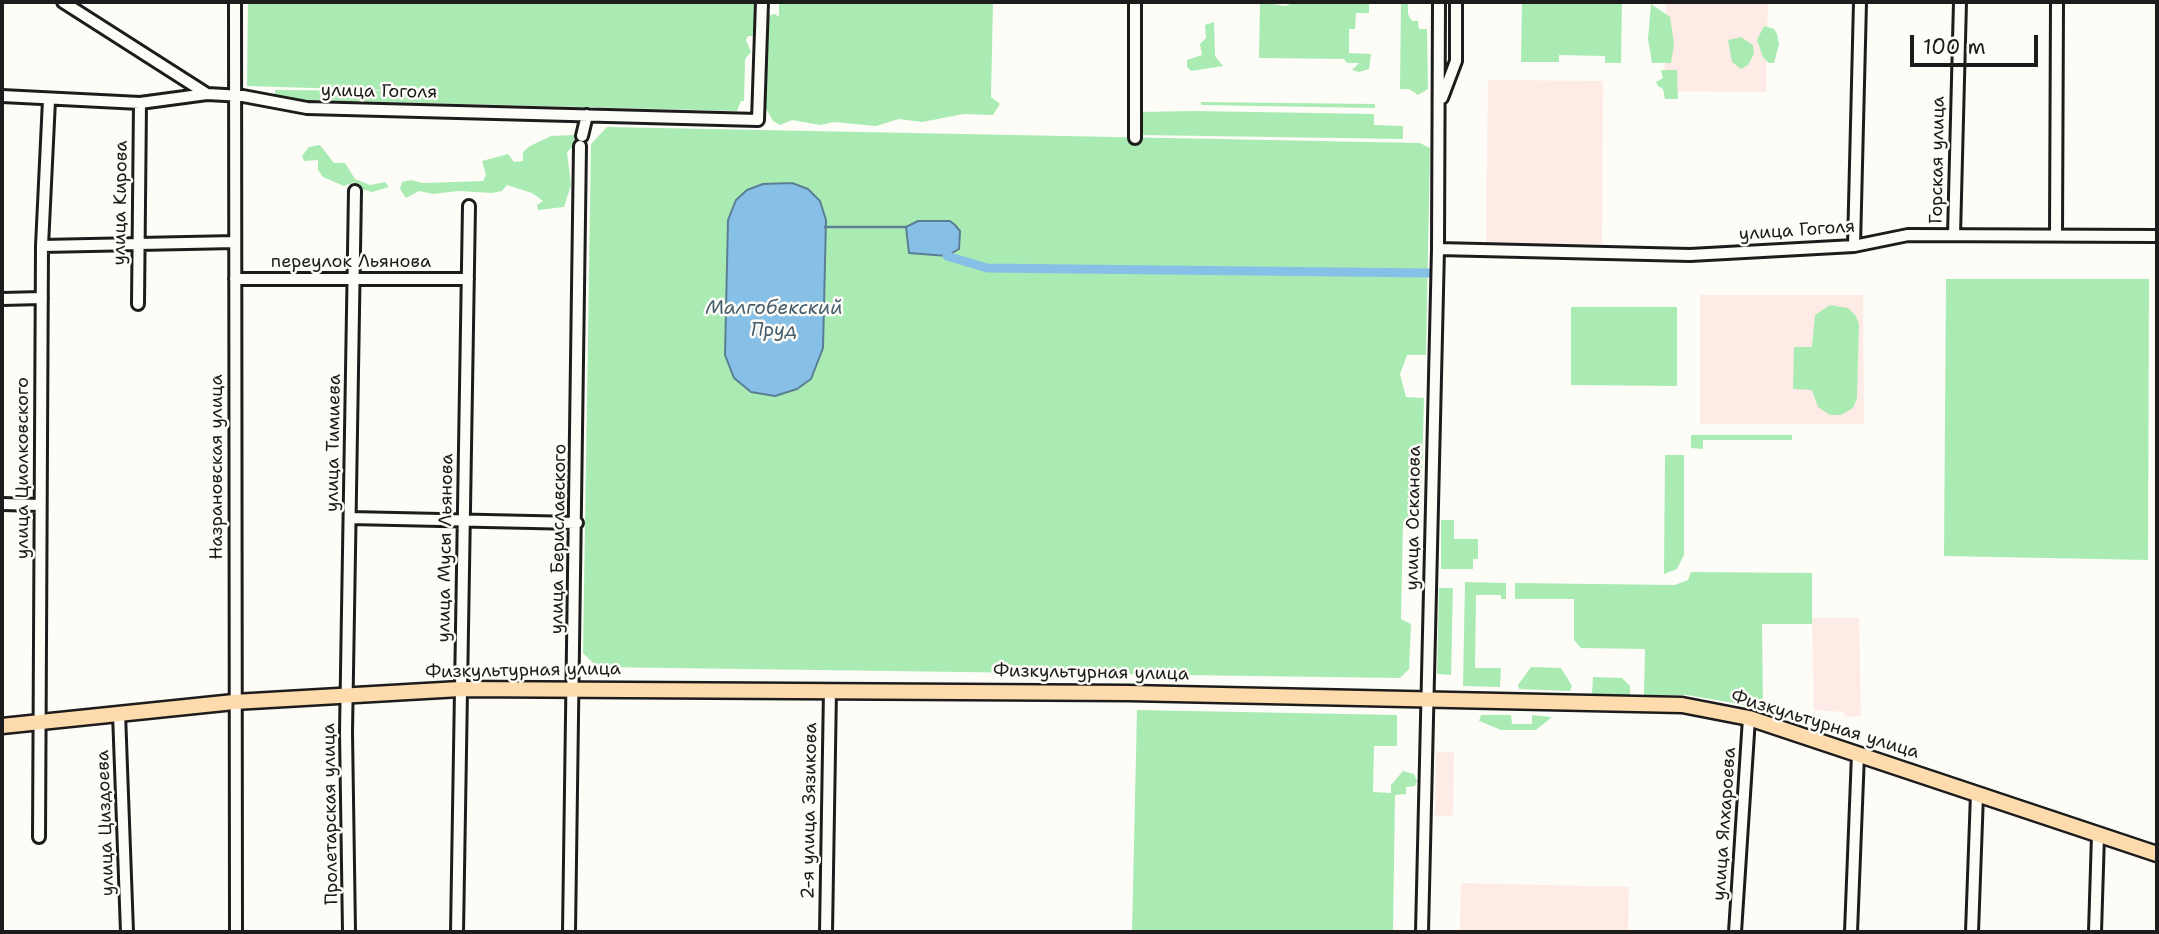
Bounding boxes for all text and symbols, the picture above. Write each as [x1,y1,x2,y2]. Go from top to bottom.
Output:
scale bar [1914,21,2042,65]
text: 100 m [1923,33,1986,61]
street label: улица Гоголя [321,80,437,104]
street label: Горская улица [1926,96,1950,224]
street label: улица Кирова [109,140,133,266]
street label: улица Гоголя [1738,216,1856,246]
street label: переулок Льянова [271,251,431,273]
water label: Малгобекский Пруд [705,298,843,342]
street label: Назрановская улица [206,374,228,560]
street label: улица Тимиева [322,374,346,512]
street label: улица Циолковского [12,377,34,559]
street label: улица Бериславского [547,444,571,634]
street label: улица Осканова [1402,445,1426,591]
street label: улица Мусы Льянова [434,453,458,643]
street label: Физкультурная улица [425,658,621,684]
street label: Физкультурная улица [993,660,1189,686]
street label: Физкультурная улица [1728,686,1922,764]
street label: 2-я улица Зязикова [798,722,822,900]
street label: Пролетарская улица [319,723,343,905]
street label: улица Ялхароева [1709,747,1741,901]
street label: улица Циздоева [93,750,119,896]

